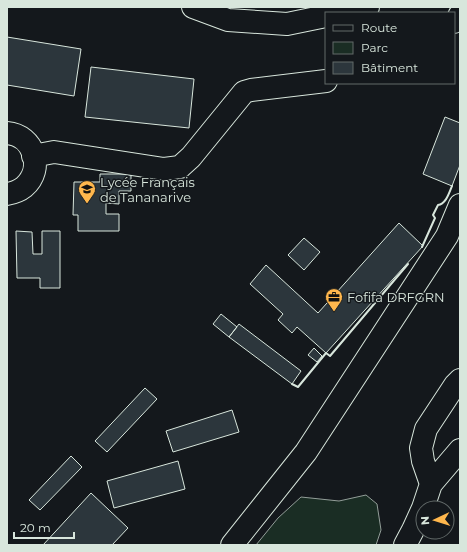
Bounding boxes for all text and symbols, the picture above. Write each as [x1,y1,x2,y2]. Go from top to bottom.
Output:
legend [325,12,455,84]
text: Route [361,20,397,35]
text: Parc [361,40,388,55]
text: Bâtiment [361,60,418,75]
place label: Lycée Français de Tananarive [100,174,195,205]
school or university icon: Lycée Français de Tananarive [77,179,97,204]
office icon: Fofifa DRFGRN [324,287,344,312]
place label: Fofifa DRFGRN [347,289,445,305]
north arrow [415,500,455,540]
scale bar [14,514,74,540]
text: N [418,516,432,526]
text: 20 m [20,520,51,535]

